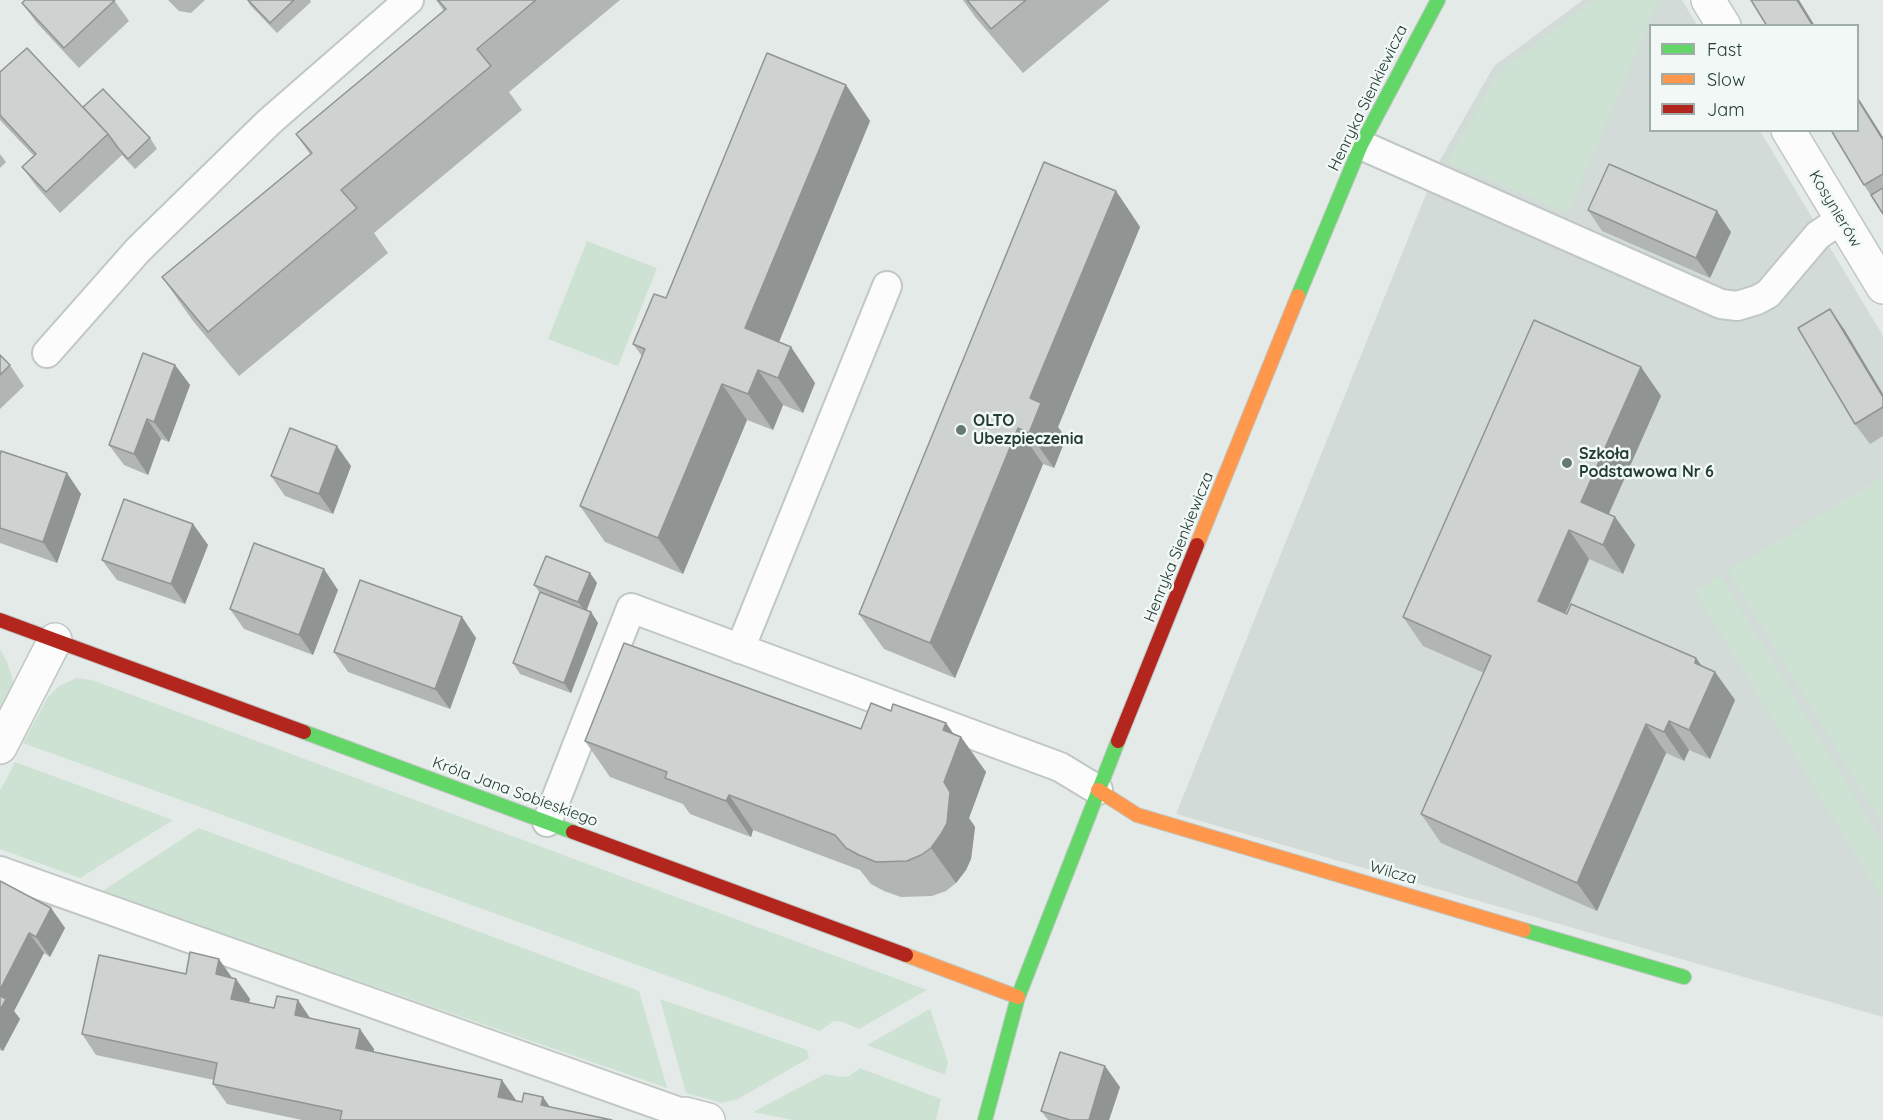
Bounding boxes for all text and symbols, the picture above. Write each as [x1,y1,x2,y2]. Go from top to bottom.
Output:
street label: Henryka Sienkiewicza [1324,22,1412,174]
legend [1649,24,1859,132]
text: Fast [1707,38,1742,61]
text: Slow [1707,68,1745,91]
text: Jam [1707,98,1745,121]
street label: Kosynierów [1805,167,1865,251]
place label: OLTO Ubezpieczenia [973,411,1083,449]
marker: OLTO Ubezpieczenia [954,423,968,437]
place label: Szkoła Podstawowa Nr 6 [1579,444,1714,482]
marker: Szkoła Podstawowa Nr 6 [1560,456,1574,470]
street label: Henryka Sienkiewicza [1140,469,1218,625]
street label: Króla Jana Sobieskiego [429,753,601,831]
street label: Wilcza [1367,857,1419,889]

